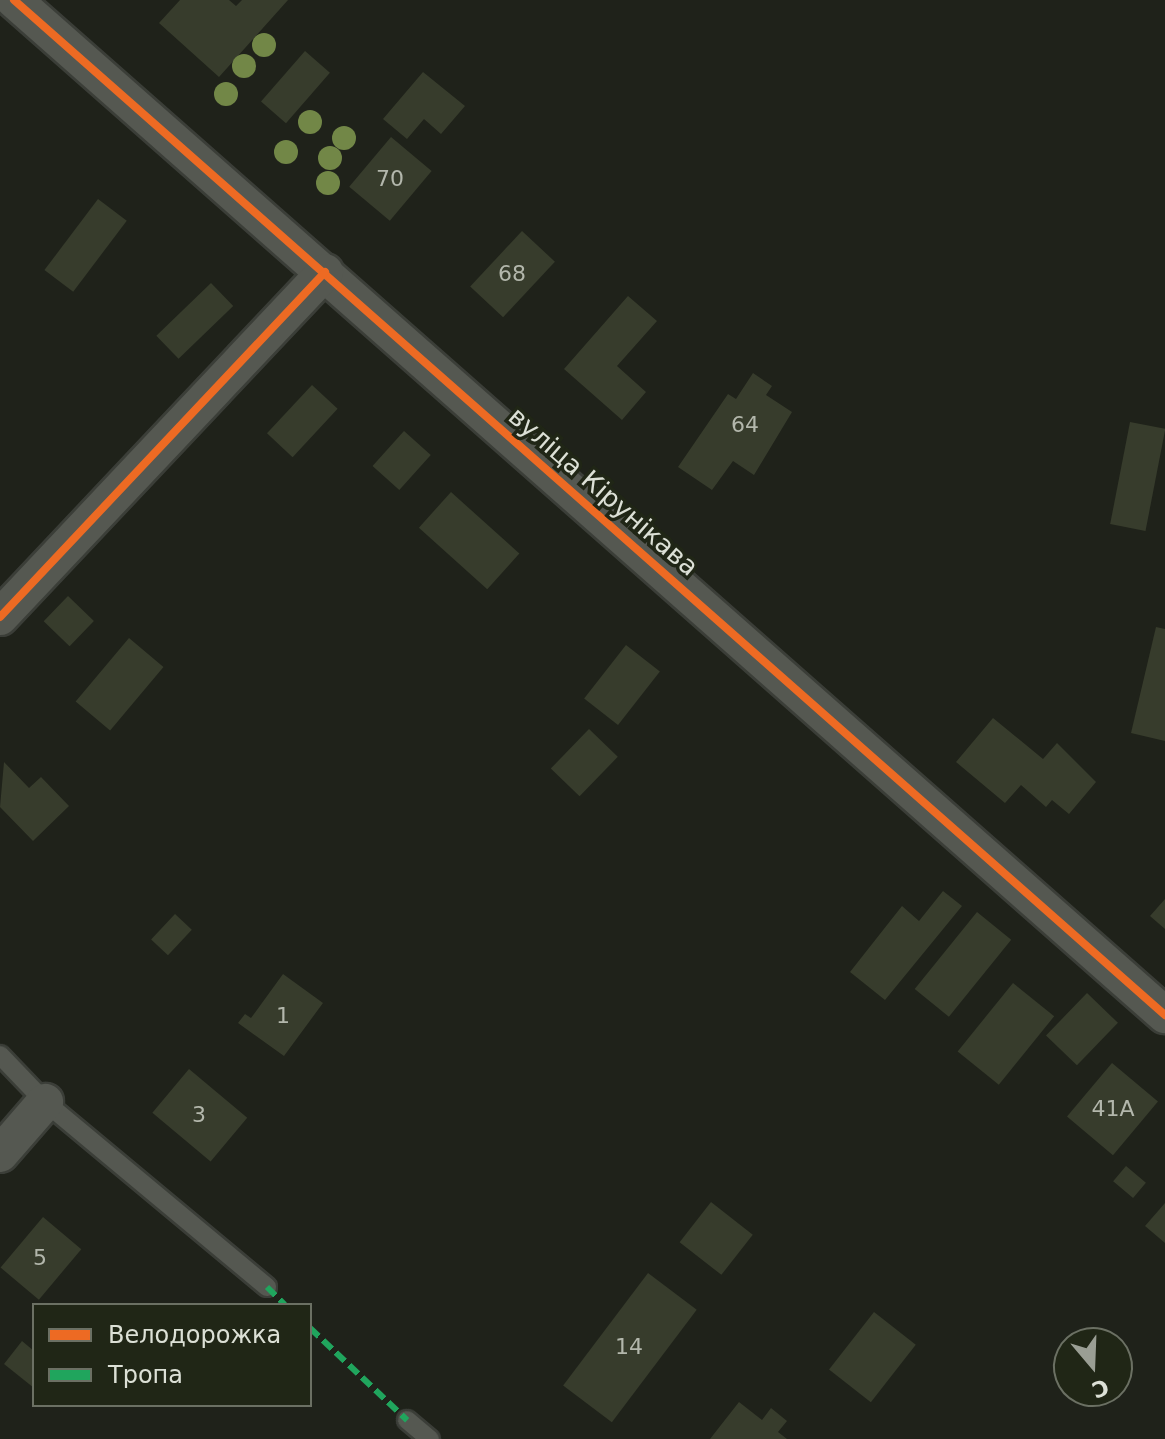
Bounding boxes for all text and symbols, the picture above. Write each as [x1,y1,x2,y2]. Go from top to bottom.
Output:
house number: 70 [376,166,404,192]
house number: 68 [498,261,526,287]
street label: вуліца Кірунікава [502,401,704,583]
house number: 64 [731,412,759,438]
house number: 1 [276,1003,290,1029]
house number: 41А [1091,1096,1135,1122]
house number: 3 [192,1102,206,1128]
house number: 5 [33,1245,47,1271]
legend [32,1303,312,1407]
text: Велодорожка [108,1321,281,1349]
north arrow [1053,1327,1133,1407]
house number: 14 [615,1334,643,1360]
text: Тропа [108,1361,183,1389]
text: С [1089,1374,1112,1403]

